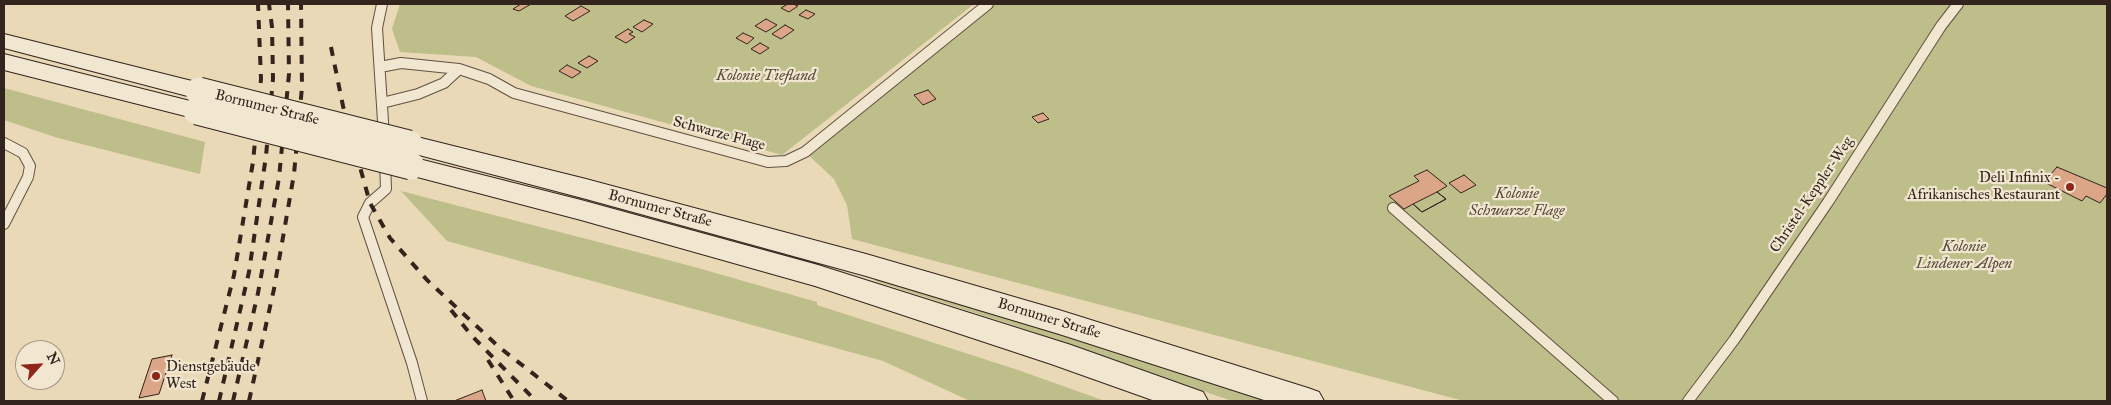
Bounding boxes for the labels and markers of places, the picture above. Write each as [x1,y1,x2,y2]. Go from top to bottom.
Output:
place label: Deli Infinix - Afrikanisches Restaurant [1907,169,2060,204]
marker: Deli Infinix - Afrikanisches Restaurant [2064,181,2076,193]
place label: Dienstgebäude West [166,358,256,393]
marker: Dienstgebäude West [150,370,162,382]

